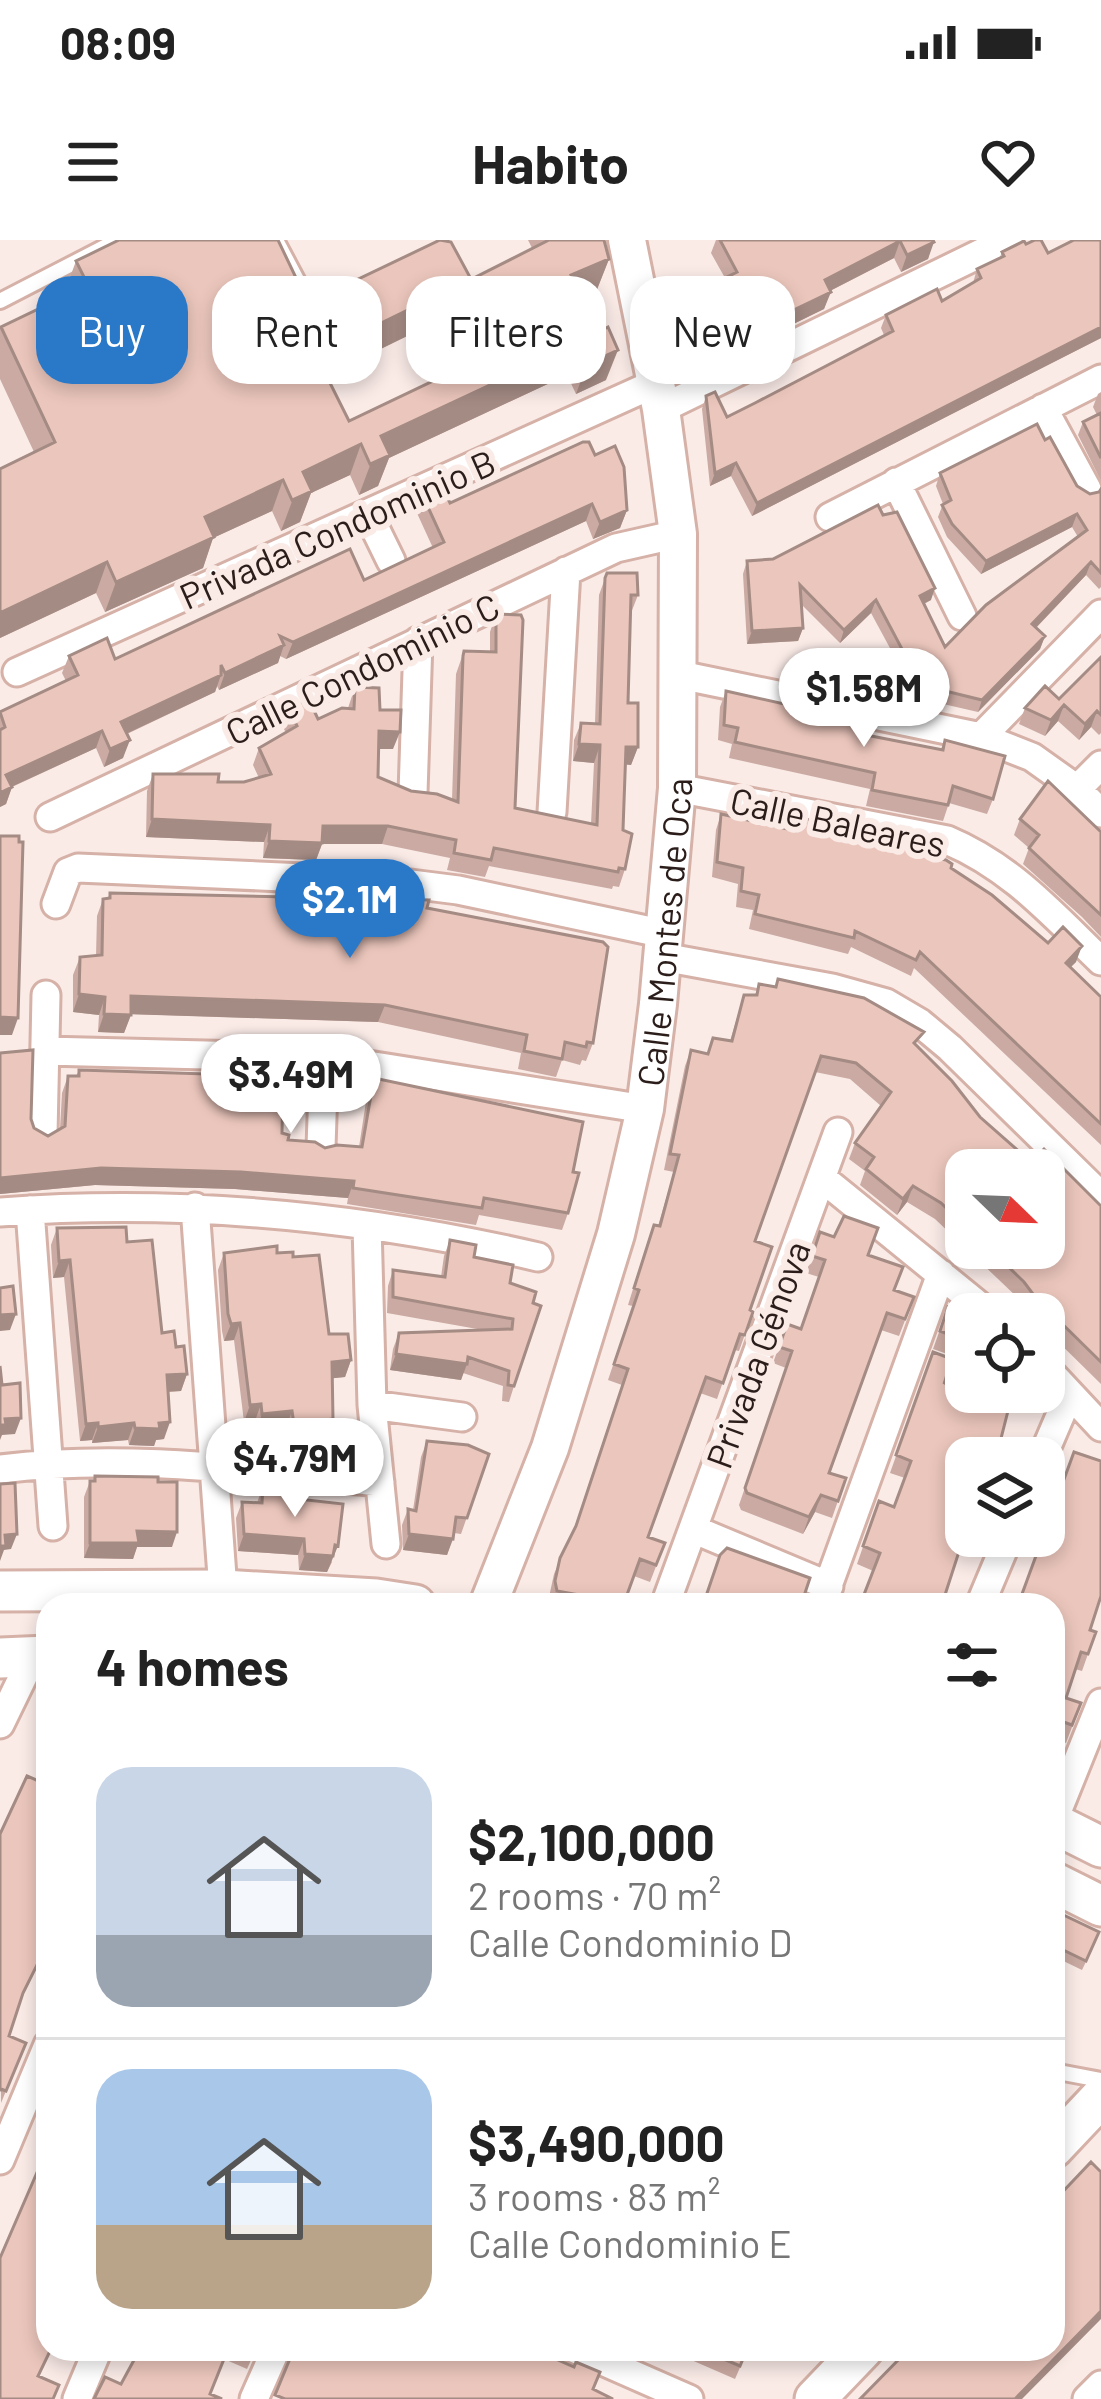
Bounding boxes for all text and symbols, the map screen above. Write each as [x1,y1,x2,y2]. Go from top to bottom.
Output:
text: 08:09 [60,15,176,69]
icon: menu [60,129,126,195]
icon: heart [975,129,1041,195]
text: Habito [472,130,629,195]
chip: Buy [36,276,188,384]
chip: Rent [212,276,382,384]
chip: Filters [406,276,606,384]
chip: New [630,276,795,384]
street label: Privada Condominio B [173,439,501,617]
street label: Calle Condominio C [218,583,506,753]
pin: $1.58M [766,648,962,750]
text: $1.58M [806,663,922,710]
street label: Calle Baleares [727,777,949,865]
street label: Calle Montes de Oca [627,778,699,1089]
pin: $2.1M [266,859,434,961]
text: $2.1M [302,874,398,921]
pin: $3.49M [193,1034,389,1136]
text: $3.49M [228,1049,354,1096]
north arrow [945,1149,1065,1269]
map controls [945,1149,1065,1557]
street label: Privada Génova [696,1235,818,1473]
button: locate [945,1293,1065,1413]
pin: $4.79M [197,1418,393,1520]
text: $4.79M [233,1433,357,1480]
button: layers [945,1437,1065,1557]
icon: filters [939,1632,1005,1698]
text: 4 homes [96,1635,289,1696]
text: $2,100,000 [468,1810,715,1871]
icon: home [192,1815,336,1959]
text: 2 rooms · 70 m² [468,1871,721,1918]
text: Calle Condominio D [468,1918,792,1965]
text: $3,490,000 [468,2111,725,2172]
icon: home [192,2117,336,2261]
text: 3 rooms · 83 m² [468,2172,720,2219]
text: Calle Condominio E [468,2219,792,2266]

